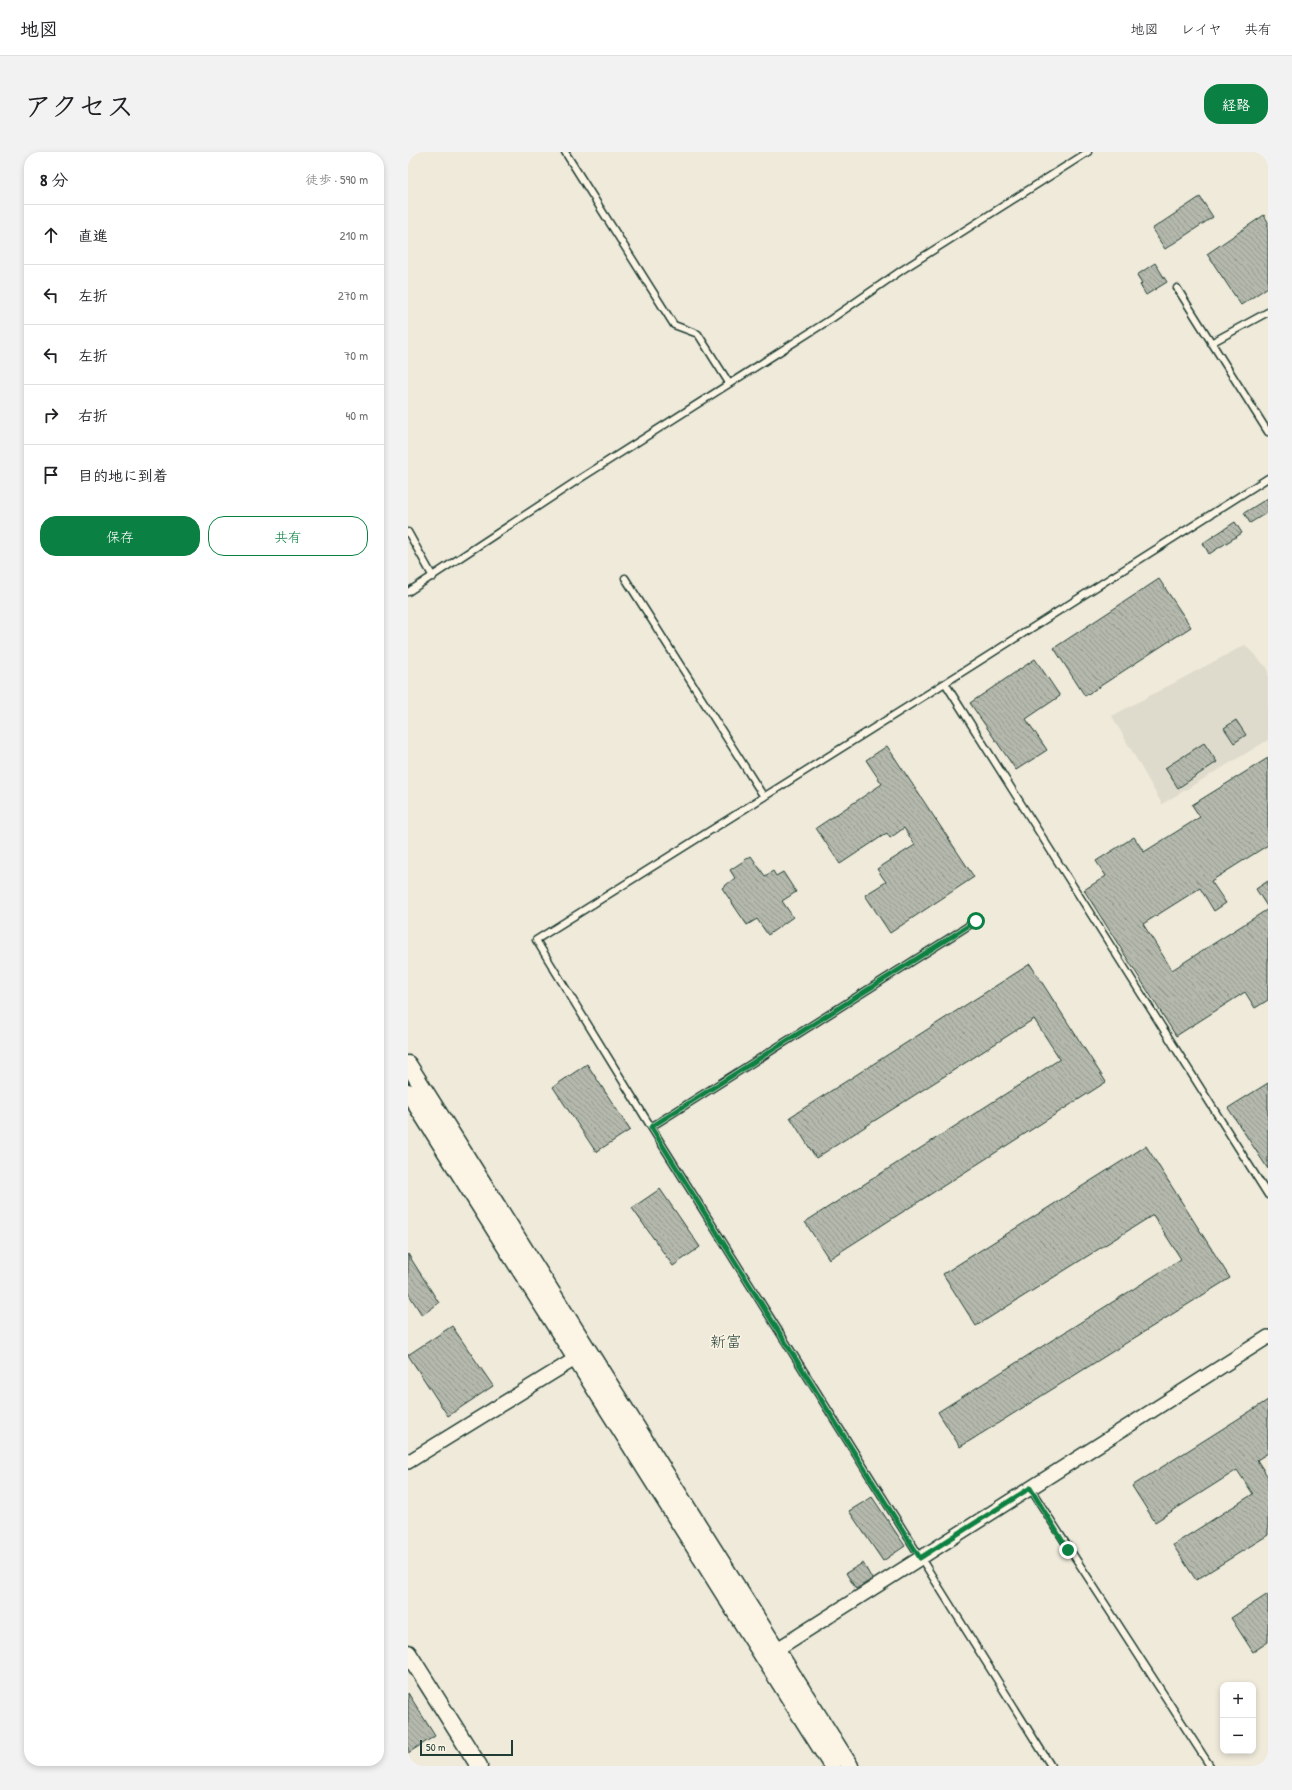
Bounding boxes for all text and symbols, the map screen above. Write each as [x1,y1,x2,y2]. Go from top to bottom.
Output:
text: 地図 [20,16,58,42]
text: 地図 [1131,19,1159,38]
text: レイヤ [1181,19,1222,38]
text: 共有 [1244,19,1272,38]
button: 経路 [1204,84,1268,124]
text: アクセス [24,87,134,125]
text: 8 分 [40,168,68,191]
text: 徒歩 · 590 m [305,170,368,188]
icon: ahead [40,224,62,246]
text: 直進 [78,225,108,246]
text: 210 m [340,226,368,244]
icon: left [40,284,62,306]
text: 左折 [78,285,108,306]
text: 270 m [338,286,368,304]
icon: left [40,344,62,366]
text: 左折 [78,345,108,366]
text: 70 m [344,346,368,364]
icon: right [40,404,62,426]
text: 右折 [78,405,108,426]
text: 40 m [345,406,368,424]
icon: arrive [40,464,62,486]
text: 目的地に到着 [78,465,168,486]
button: 保存 [40,516,200,556]
button: 共有 [208,516,368,556]
route start [967,912,985,930]
district label: 新富 [710,1330,742,1352]
route end [1059,1541,1077,1559]
map controls [1220,1682,1256,1754]
button: + [1220,1682,1256,1718]
button: − [1220,1718,1256,1754]
scale bar [420,1738,513,1757]
text: 50 m [426,1740,446,1754]

